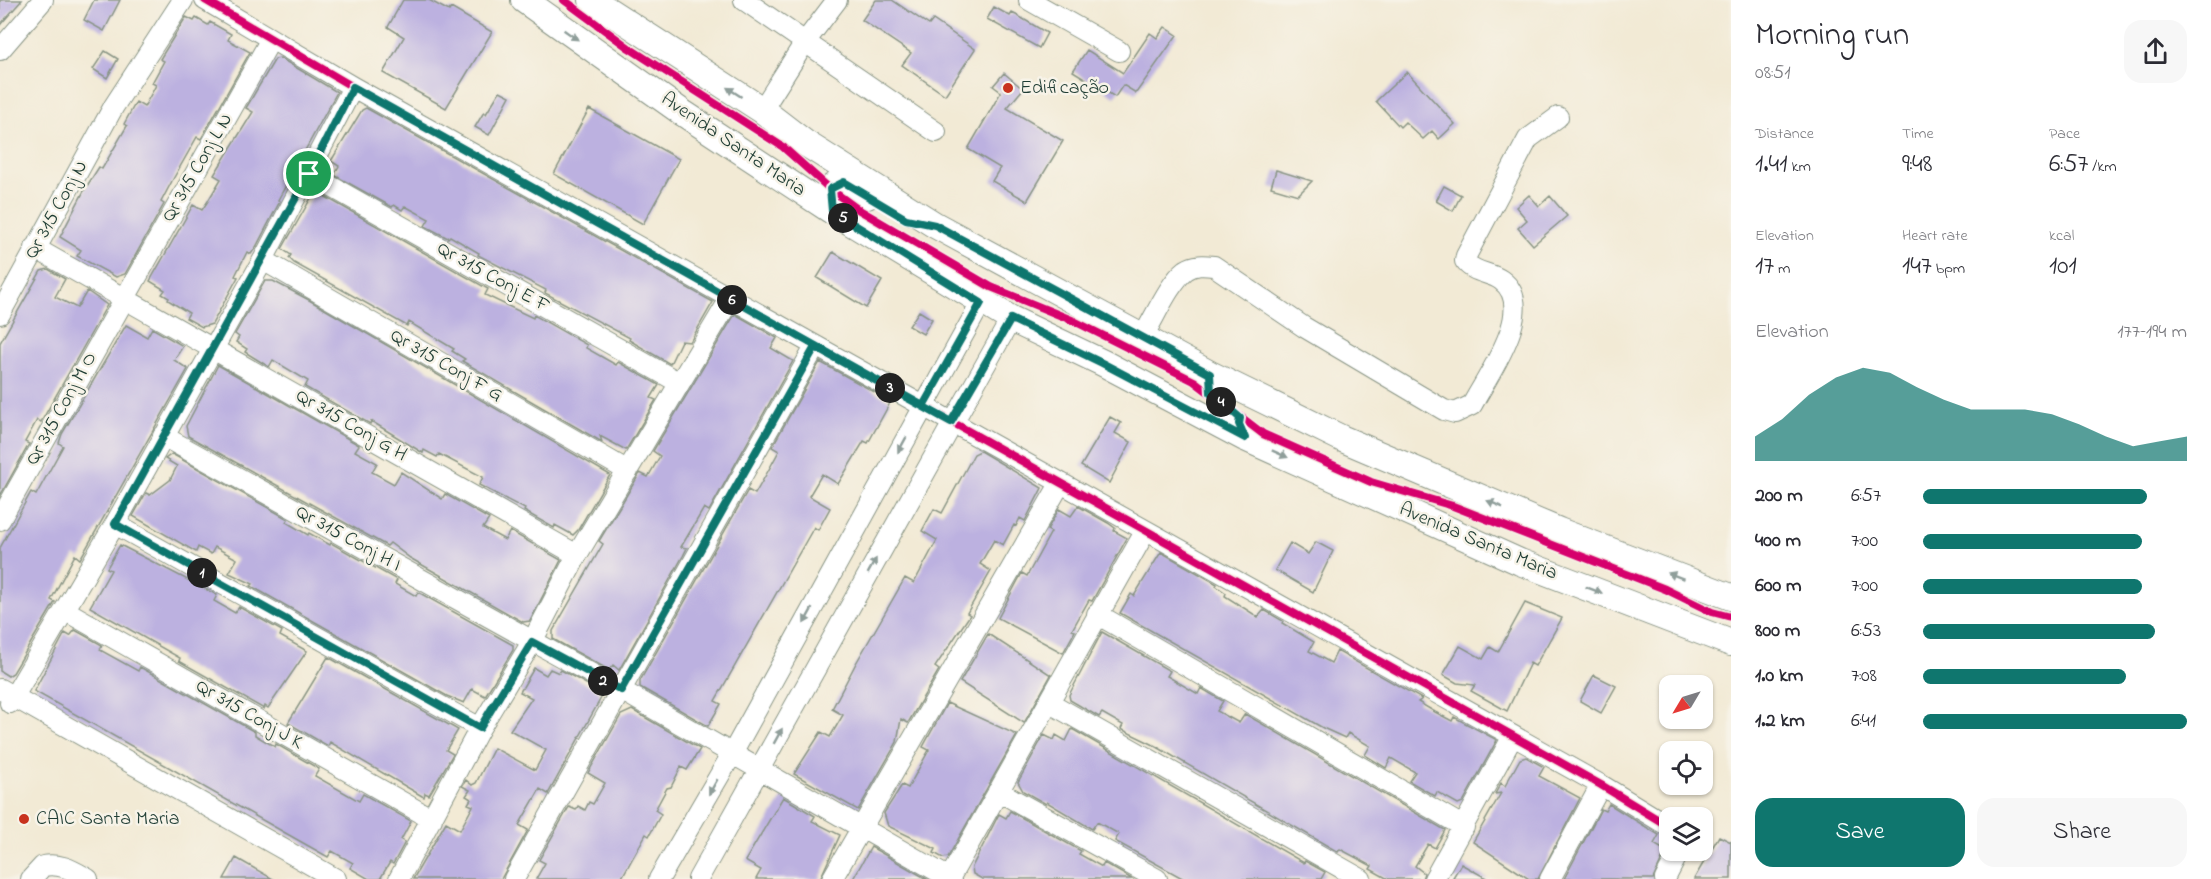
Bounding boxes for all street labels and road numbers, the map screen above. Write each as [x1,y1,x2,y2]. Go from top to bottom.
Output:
street label: Avenida Santa Maria [655,86,811,204]
street label: Qr 315 Conj L N [155,108,241,228]
street label: Qr 315 Conj N [18,155,96,265]
street label: Qr 315 Conj E F [431,235,555,321]
street label: Qr 315 Conj F G [384,322,508,410]
street label: Qr 315 Conj M O [19,347,105,471]
street label: Qr 315 Conj G H [290,382,412,470]
street label: Avenida Santa Maria [1394,496,1562,588]
street label: Qr 315 Conj H I [290,498,406,580]
street label: Qr 315 Conj J K [190,672,308,758]

